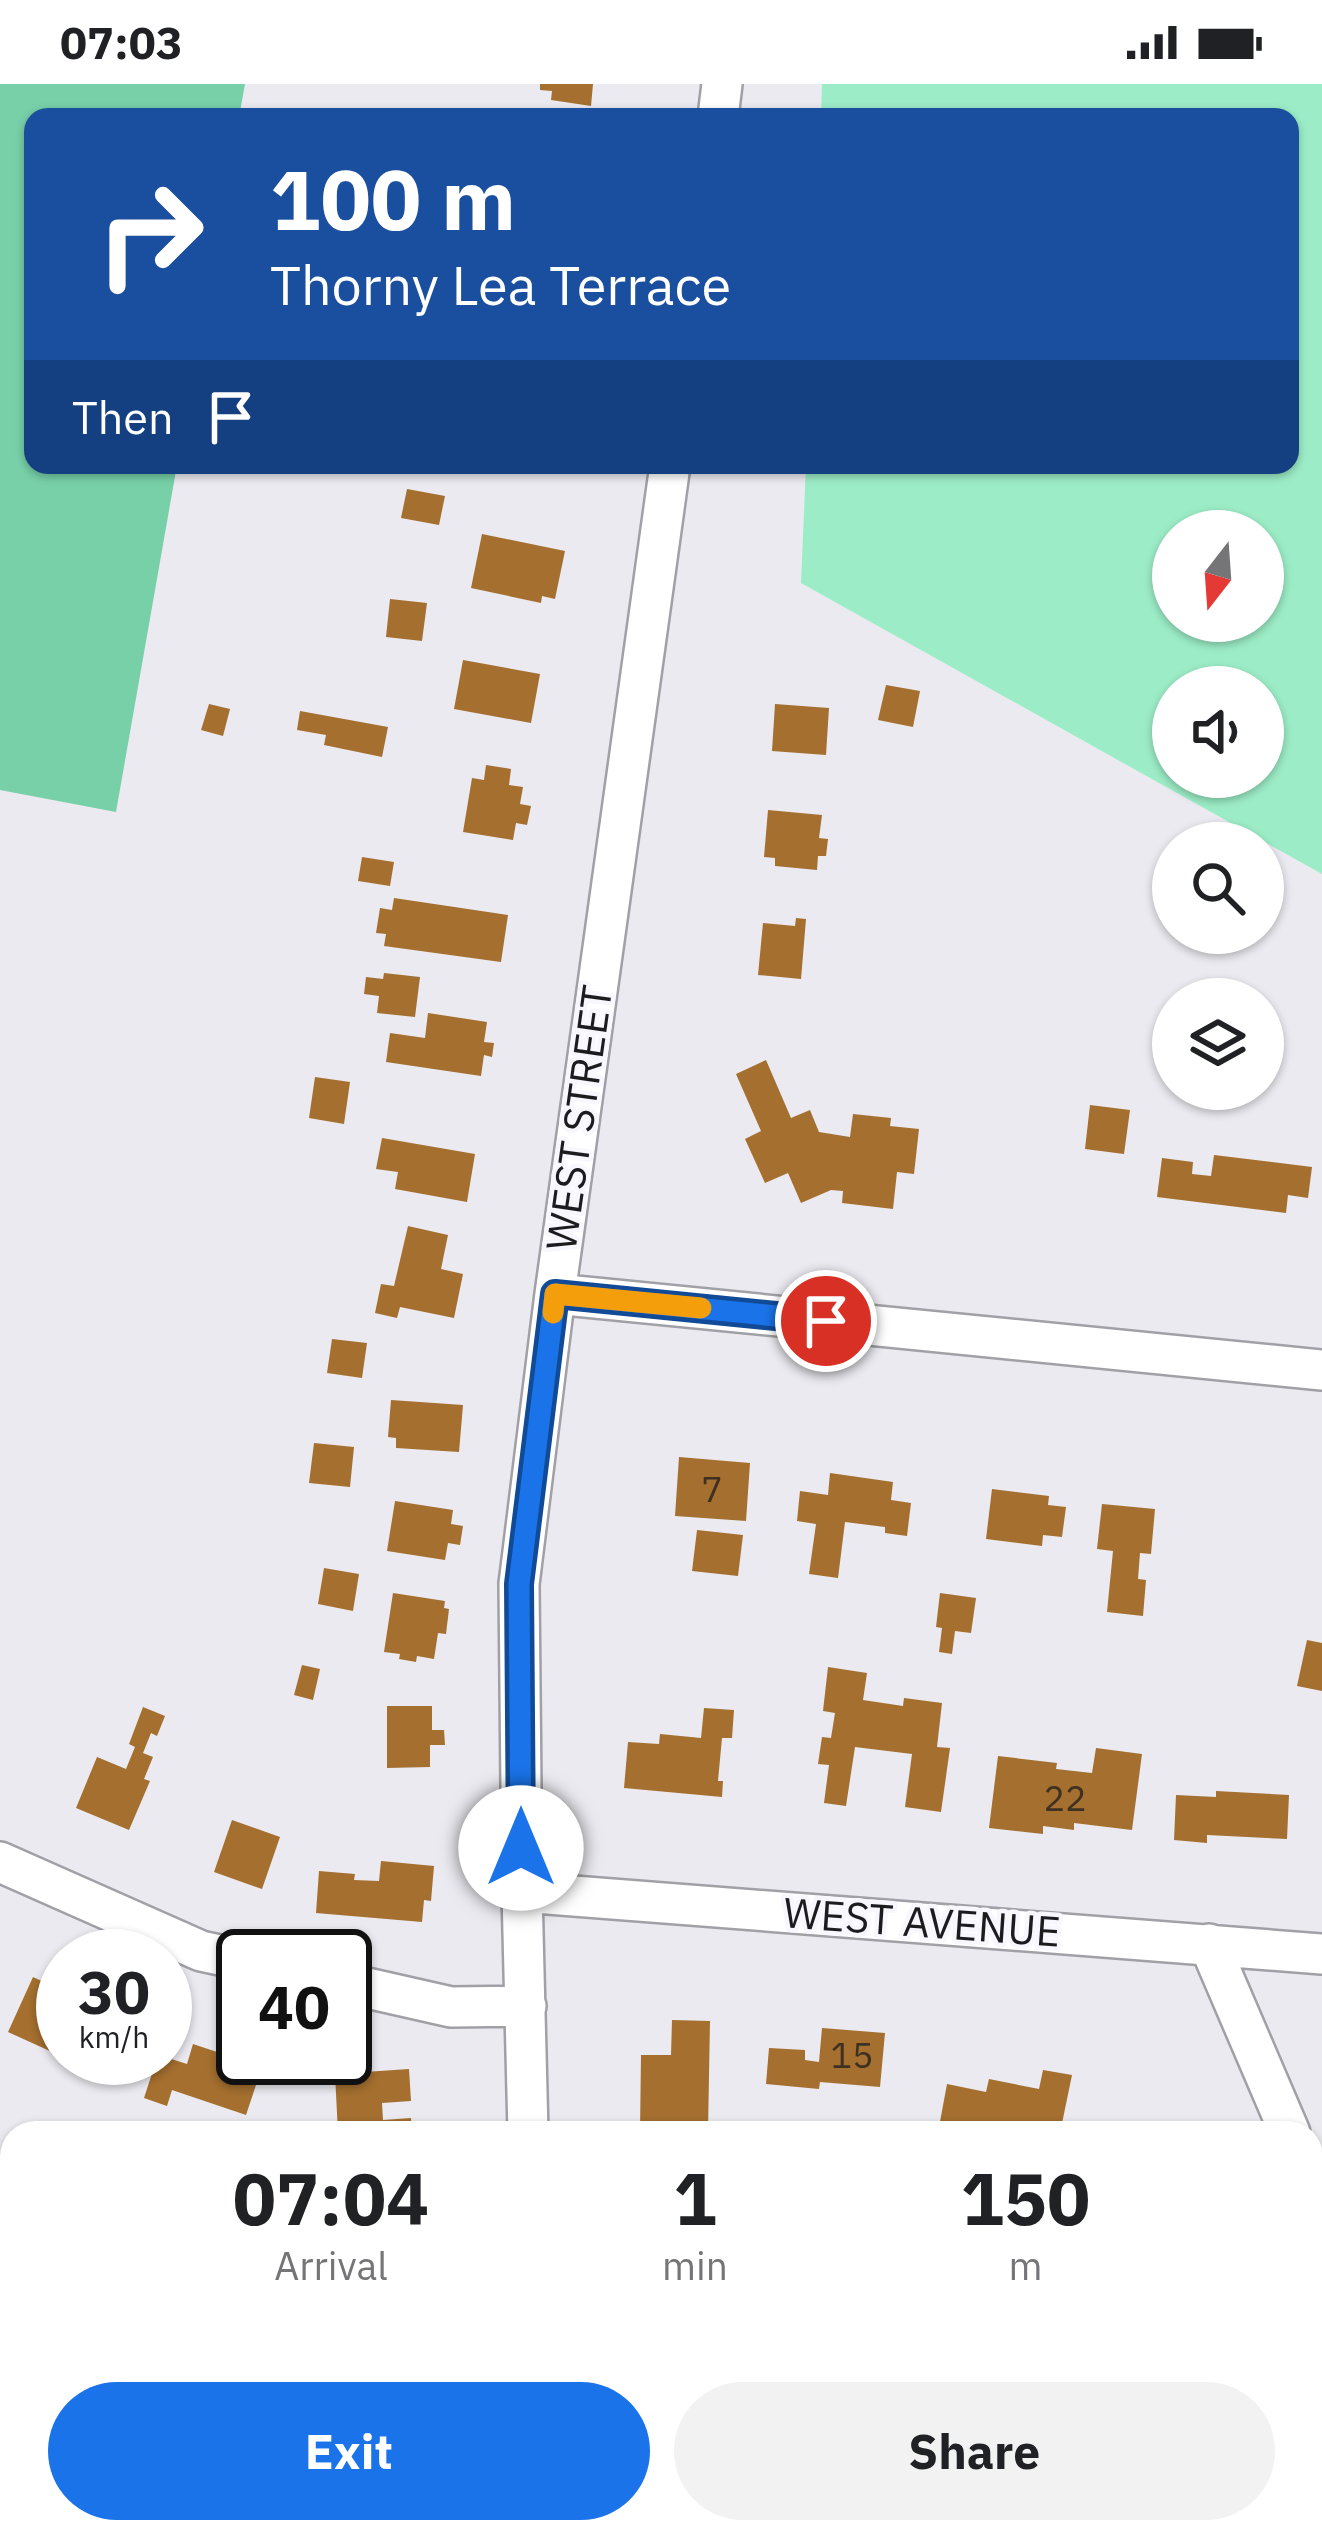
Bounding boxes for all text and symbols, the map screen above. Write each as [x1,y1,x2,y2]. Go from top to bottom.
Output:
text: 07:03 [60,13,183,71]
text: 100 m [270,144,516,253]
icon: right [72,156,228,312]
text: Thorny Lea Terrace [270,250,731,320]
icon: arrive [198,384,264,450]
text: Then [72,388,174,446]
north arrow [1152,510,1284,642]
map controls [1152,510,1284,1110]
button: sound [1152,666,1284,798]
button: search [1152,822,1284,954]
button: layers [1152,978,1284,1110]
street label: WEST STREET [533,982,624,1254]
pin [775,1270,877,1372]
icon: arrive [793,1288,859,1354]
house number: 7 [701,1465,723,1512]
house number: 22 [1043,1774,1087,1821]
position arrow [458,1785,584,1911]
street label: WEST AVENUE [782,1884,1062,1959]
speed limit sign: 40 [216,1929,372,2085]
text: 30 [78,1952,150,2031]
text: km/h [79,2017,149,2056]
house number: 15 [830,2031,874,2078]
text: 07:04 [233,2151,429,2245]
text: 1 [673,2151,717,2245]
text: 150 [961,2151,1090,2245]
text: Arrival [274,2240,388,2291]
text: min [662,2240,728,2291]
text: m [1008,2240,1043,2291]
button: Exit [48,2382,650,2520]
button: Share [674,2382,1275,2520]

